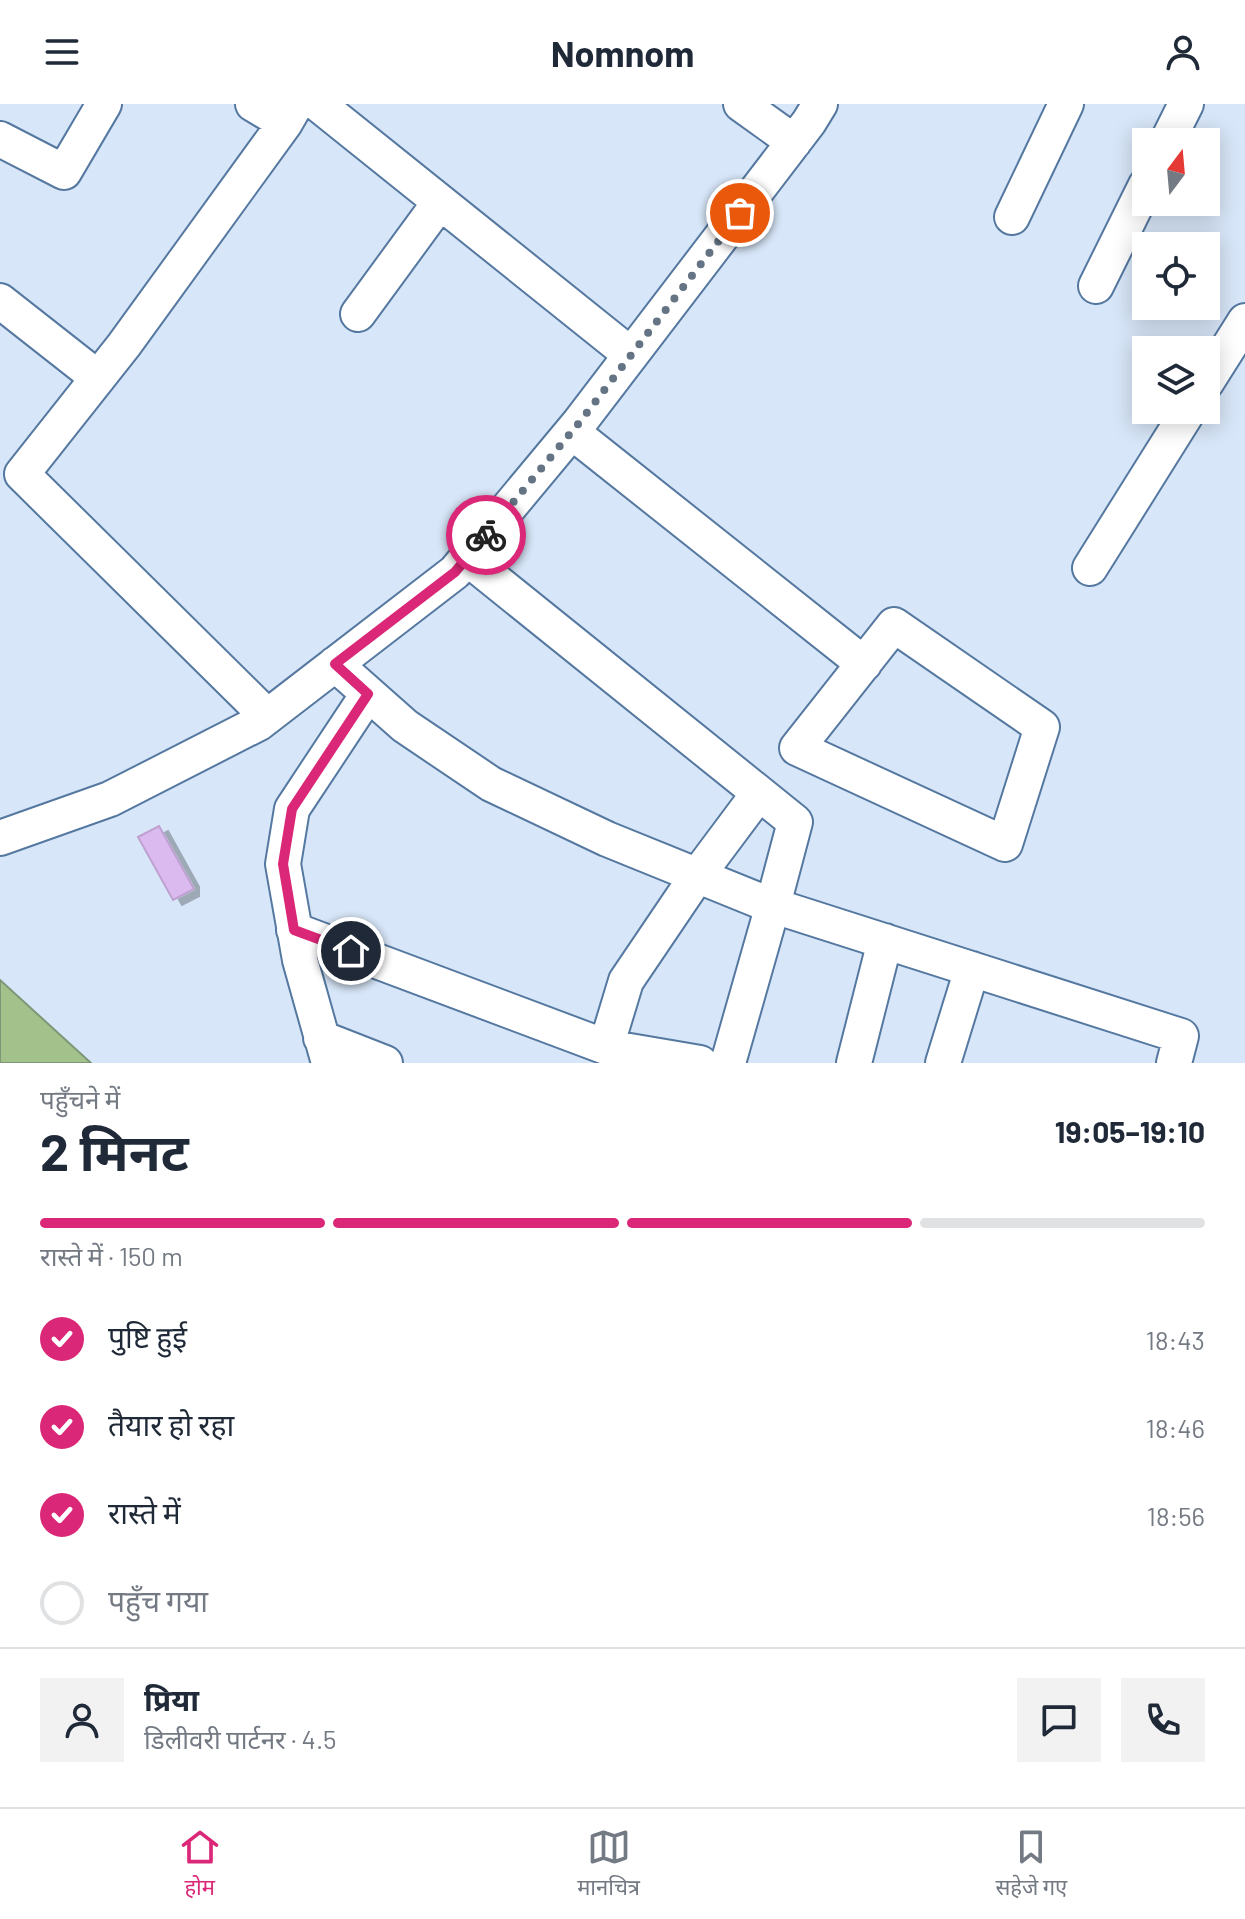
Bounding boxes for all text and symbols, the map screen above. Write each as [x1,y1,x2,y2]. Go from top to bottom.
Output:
icon: menu [40,30,84,74]
icon: person [1161,30,1205,74]
text: Nomnom [551,31,694,74]
north arrow [1132,128,1220,216]
map controls [1132,128,1220,424]
pin [706,179,774,247]
icon: bag [718,191,762,235]
button: locate [1132,232,1220,320]
button: layers [1132,336,1220,424]
courier [446,495,526,575]
icon: bike [464,513,508,557]
pin [317,917,385,985]
icon: home [329,929,373,973]
text: पहुँचने में [40,1083,120,1114]
text: 19:05–19:10 [1055,1113,1205,1149]
text: 2 मिनट [40,1119,189,1181]
text: रास्ते में · 150 m [40,1240,183,1271]
icon: check [40,1317,84,1361]
text: पुष्टि हुई [108,1318,187,1354]
text: 18:43 [1146,1324,1205,1355]
icon: check [40,1405,84,1449]
text: तैयार हो रहा [108,1406,234,1442]
text: 18:46 [1146,1412,1205,1443]
icon: check [40,1493,84,1537]
text: रास्ते में [108,1494,181,1530]
text: 18:56 [1147,1500,1205,1531]
text: पहुँच गया [108,1582,208,1618]
button: person [40,1678,124,1762]
button: chat [1017,1678,1101,1762]
button: phone [1121,1678,1205,1762]
text: प्रिया [144,1681,199,1717]
text: डिलीवरी पार्टनर · 4.5 [144,1723,336,1754]
tab: होम [178,1825,222,1904]
tab: मानचित्र [577,1825,640,1904]
tab: सहेजे गए [995,1825,1067,1904]

